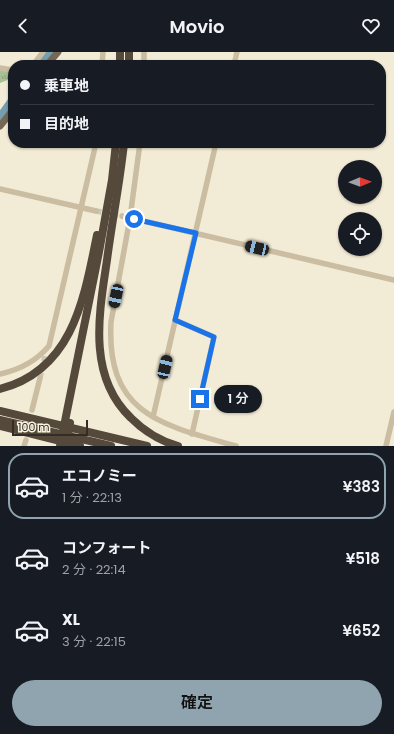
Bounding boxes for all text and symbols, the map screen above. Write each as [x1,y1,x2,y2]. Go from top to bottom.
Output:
text: Movio [170,14,224,39]
icon: back [12,15,34,37]
icon: heart [360,15,382,37]
text: 乗車地 [44,75,89,96]
text: 目的地 [44,113,89,134]
north arrow [338,160,382,204]
map controls [338,160,382,256]
route start [125,210,143,228]
button: locate [338,212,382,256]
car [244,239,270,257]
car [108,283,124,309]
car [156,354,174,380]
callout: 1 分 [214,385,262,413]
text: 1 分 [228,389,248,408]
route end [191,390,209,408]
scale bar [12,418,88,437]
text: 100 m [18,419,50,435]
text: エコノミー [62,465,137,486]
icon: car [14,468,50,504]
text: ¥383 [343,476,380,497]
text: 1 分 · 22:13 [62,488,122,507]
text: コンフォート [62,537,152,558]
icon: car [14,540,50,576]
text: ¥518 [346,548,380,569]
text: 2 分 · 22:14 [62,560,126,579]
text: XL [62,609,80,630]
icon: car [14,612,50,648]
text: ¥652 [343,620,380,641]
text: 3 分 · 22:15 [62,632,126,651]
button: 確定 [12,680,382,726]

